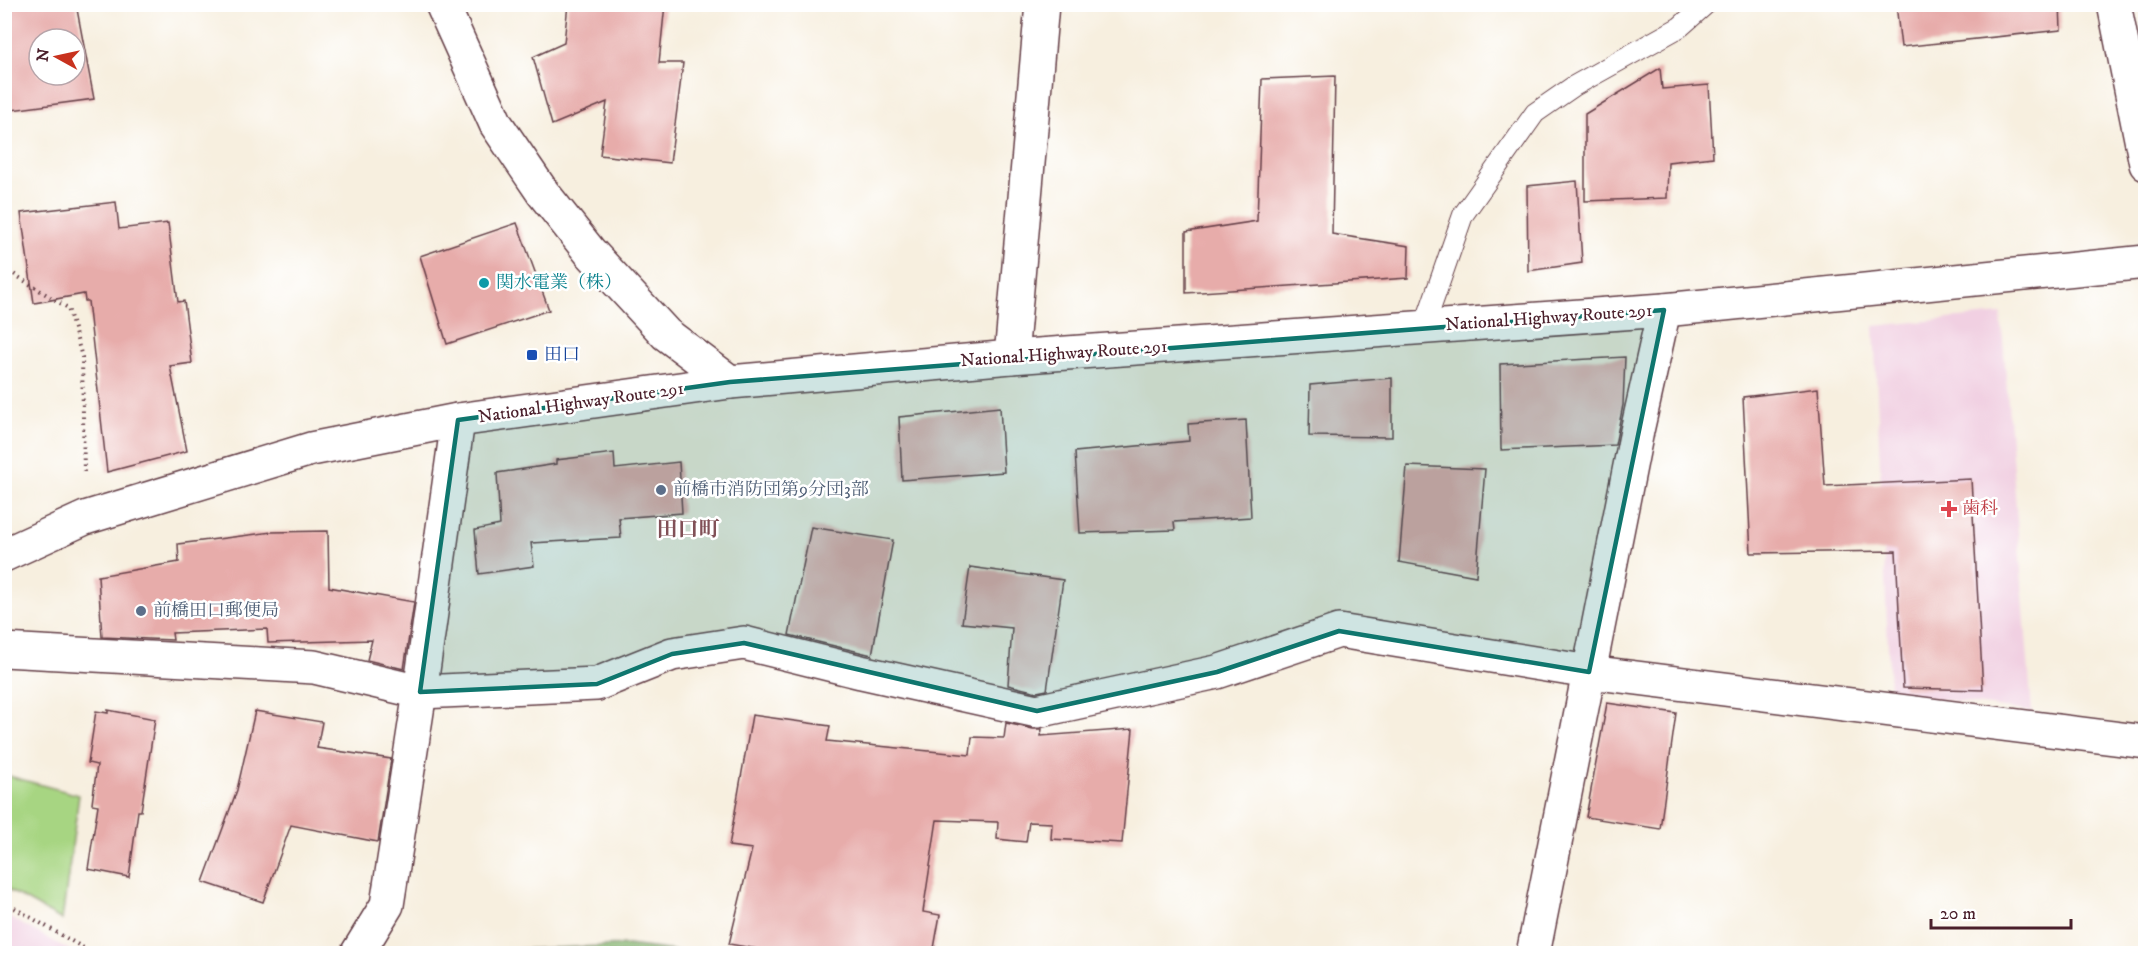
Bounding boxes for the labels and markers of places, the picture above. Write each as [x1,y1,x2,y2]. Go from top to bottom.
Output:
place label: 関水電業（株） [496,272,622,294]
marker: 関水電業（株） [477,276,491,290]
place label: 田口 [544,344,580,366]
marker: 田口 [525,348,539,362]
place label: 前橋市消防団第9分団3部 [673,479,869,501]
marker: 前橋市消防団第9分団3部 [654,483,668,497]
place label: 歯科 [1962,498,1998,520]
marker: 歯科 [1940,500,1958,518]
place label: 前橋田口郵便局 [153,600,279,622]
marker: 前橋田口郵便局 [134,604,148,618]

